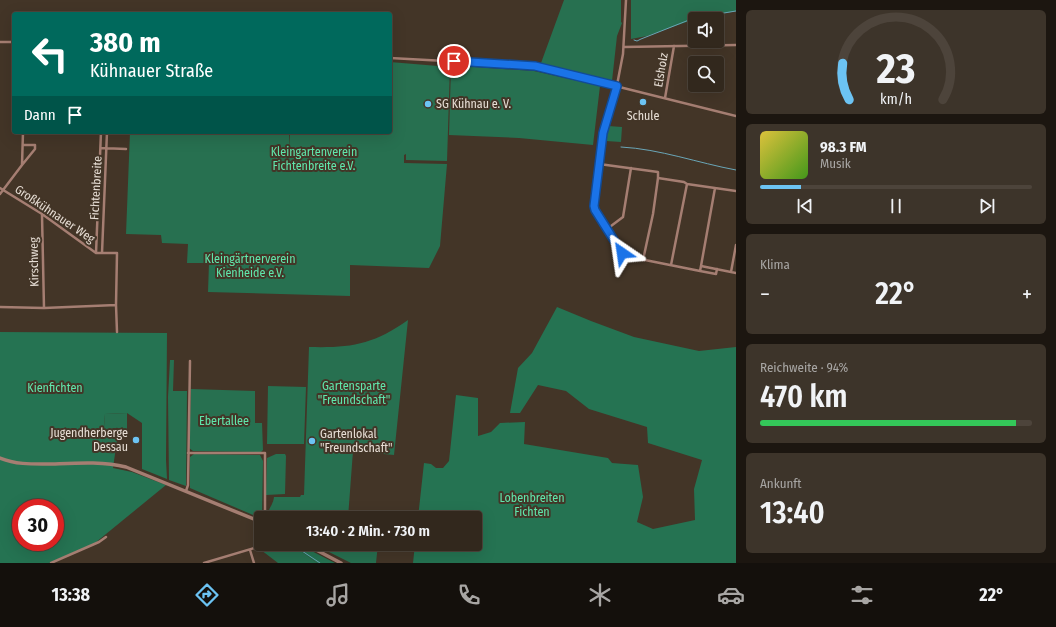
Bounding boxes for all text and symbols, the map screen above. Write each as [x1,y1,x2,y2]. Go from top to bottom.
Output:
map controls [688,12,724,92]
button: sound [688,12,724,48]
text: 380 m [90,26,161,59]
icon: left [24,28,76,80]
pin [437,44,471,78]
text: 23 [876,44,915,94]
icon: arrive [443,50,465,72]
street label: Elsholz [651,52,671,88]
button: search [688,56,724,92]
text: Kühnauer Straße [90,60,213,82]
text: km/h [880,91,912,108]
place label: SG Kühnau e. V. [436,97,511,111]
marker: Schule [638,97,648,107]
marker: SG Kühnau e. V. [423,99,433,109]
icon: arrive [64,104,86,126]
text: Dann [24,106,56,124]
place label: Schule [627,109,659,123]
text: 98.3 FM [820,138,867,156]
park label: Kleingartenverein Fichtenbreite e.V. [271,145,357,173]
street label: Fichtenbreite [87,156,105,220]
text: Musik [820,156,851,171]
street label: Großkühnauer Weg [12,182,98,246]
icon: previous [794,195,816,217]
icon: pause [885,195,907,217]
icon: next [976,195,998,217]
position arrow [601,232,643,274]
street label: Kirschweg [27,237,41,287]
park label: Kleingärtnerverein Kienheide e.V. [205,252,295,280]
text: Klima [760,257,790,272]
text: 22° [875,276,917,312]
text: − [760,281,770,308]
text: + [1022,281,1032,308]
text: Reichweite · 94% [760,360,848,375]
park label: Gartensparte "Freundschaft" [318,379,390,407]
text: 470 km [760,379,847,415]
park label: Kienfichten [27,381,83,395]
park label: Ebertallee [199,414,249,428]
place label: Jugendherberge Dessau [50,426,128,454]
place label: Gartenlokal "Freundschaft" [320,427,393,455]
marker: Jugendherberge Dessau [131,435,141,445]
marker: Gartenlokal "Freundschaft" [307,436,317,446]
text: Ankunft [760,476,802,491]
park label: Lobenbreiten Fichten [499,491,565,519]
text: 13:40 [760,495,825,531]
speed limit sign: 30 [12,499,64,551]
text: 13:40 · 2 Min. · 730 m [306,522,430,540]
icon: directions [193,581,221,609]
icon: music [324,581,352,609]
icon: phone [455,581,483,609]
icon: climate [586,581,614,609]
icon: car [717,581,745,609]
icon: filters [848,581,876,609]
text: 13:38 [52,584,90,606]
text: 22° [979,584,1004,606]

